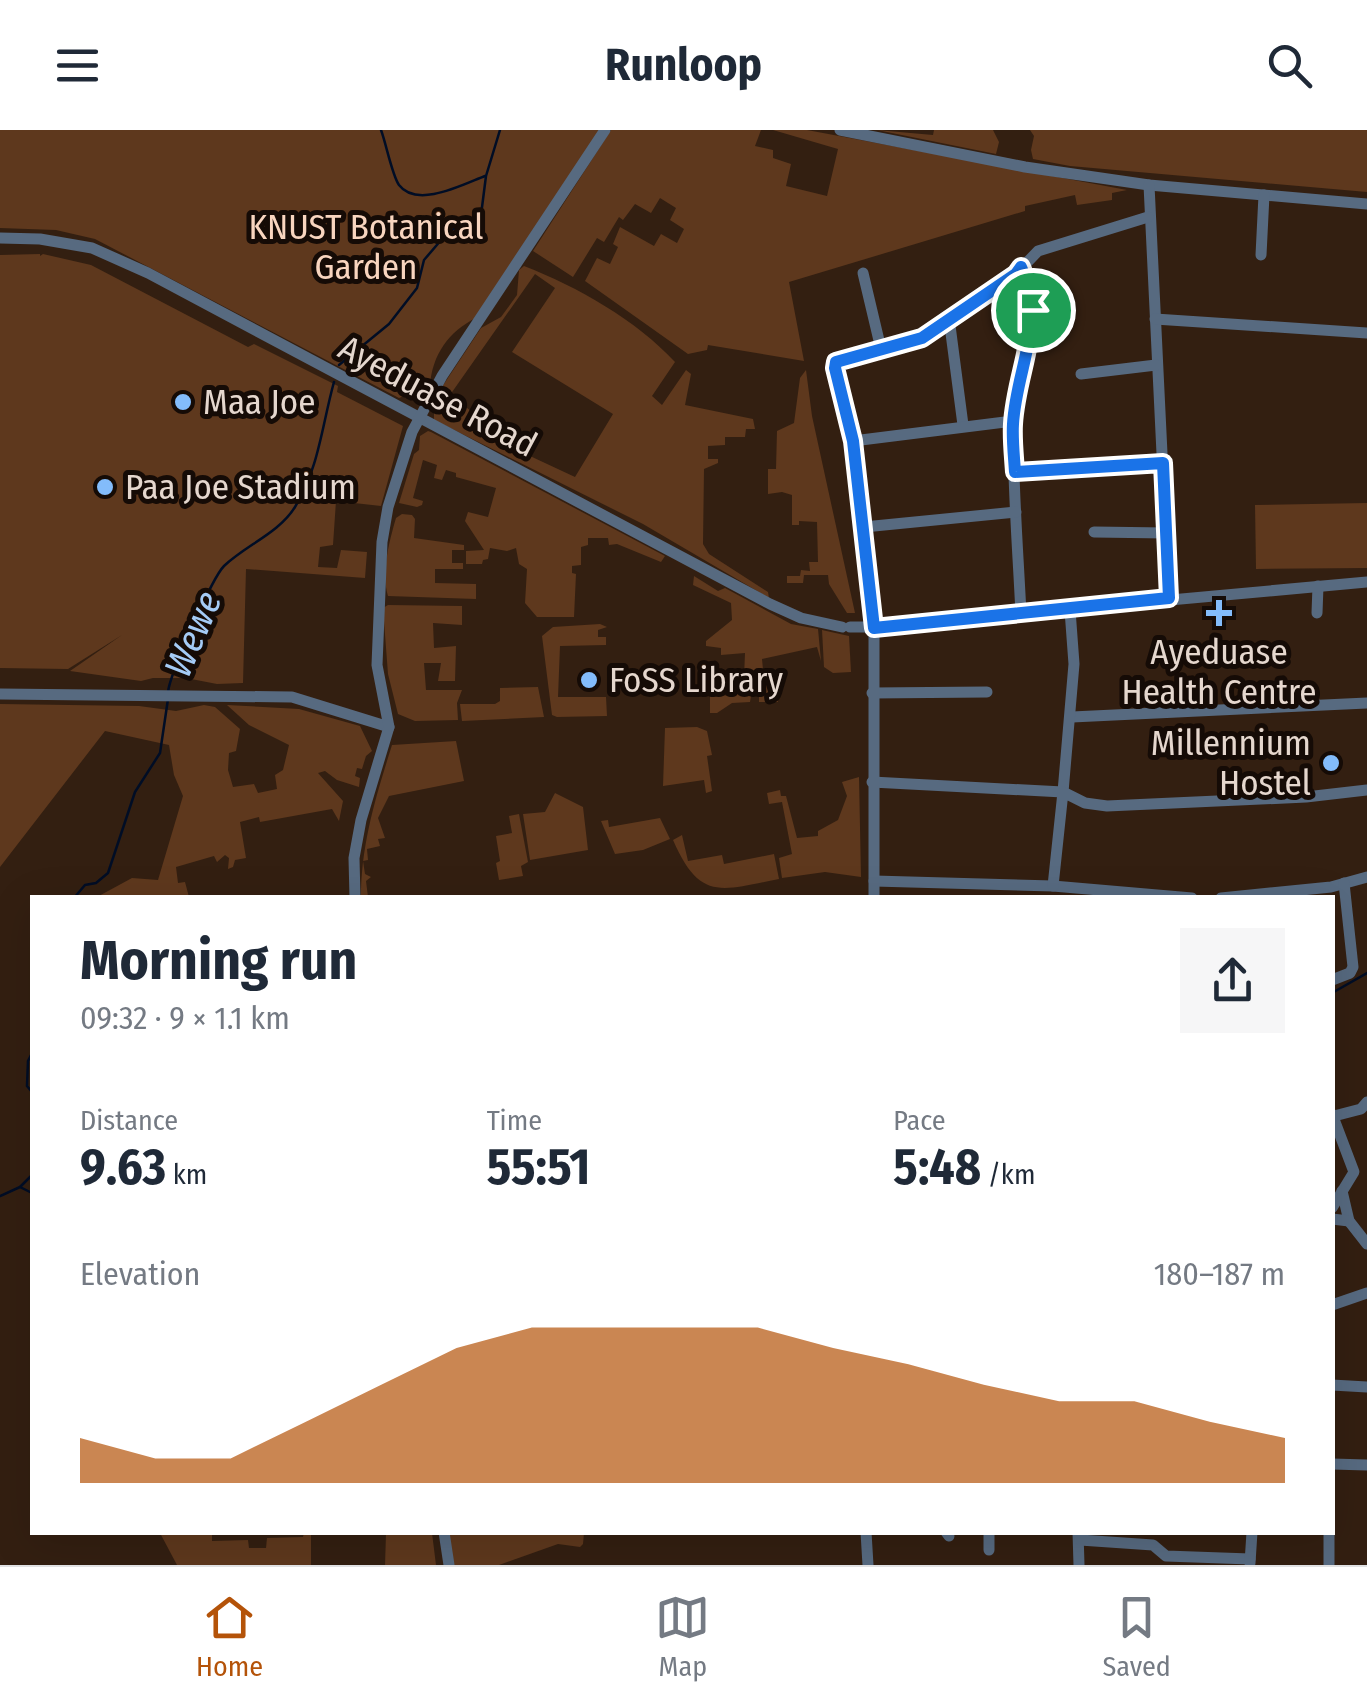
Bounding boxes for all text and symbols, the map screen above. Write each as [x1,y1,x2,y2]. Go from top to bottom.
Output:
icon: menu [50,38,105,93]
text: Runloop [605,38,762,92]
icon: search [1262,38,1317,93]
park label: KNUST Botanical Garden [249,206,483,288]
pin [991,268,1076,353]
icon: arrive [1006,283,1061,338]
street label: Ayeduase Road [332,326,544,466]
place label: Maa Joe [203,381,316,423]
marker: Maa Joe [172,391,194,413]
place label: Paa Joe Stadium [125,466,356,508]
marker: Paa Joe Stadium [94,476,116,498]
water label: Wewe [155,584,231,684]
marker: Ayeduase Health Centre [1206,600,1232,626]
place label: Ayeduase Health Centre [1121,631,1317,713]
place label: FoSS Library [609,659,783,701]
marker: FoSS Library [578,669,600,691]
place label: Millennium Hostel [1151,722,1311,804]
marker: Millennium Hostel [1320,752,1342,774]
text: Morning run [80,928,357,994]
button: share [1180,928,1285,1033]
text: 09:32 · 9 × 1.1 km [80,999,290,1037]
text: Distance [80,1104,178,1137]
text: Time [487,1104,542,1137]
text: Pace [893,1104,946,1137]
text: 9.63 [80,1137,166,1197]
text: 55:51 [487,1137,590,1197]
text: 5:48 [893,1137,981,1197]
text: km [166,1158,207,1191]
text: /km [981,1158,1035,1191]
text: Elevation [80,1255,200,1293]
text: 180–187 m [1154,1255,1285,1293]
tab: Home [196,1590,263,1683]
tab: Map [655,1590,710,1683]
tab: Saved [1102,1590,1171,1683]

